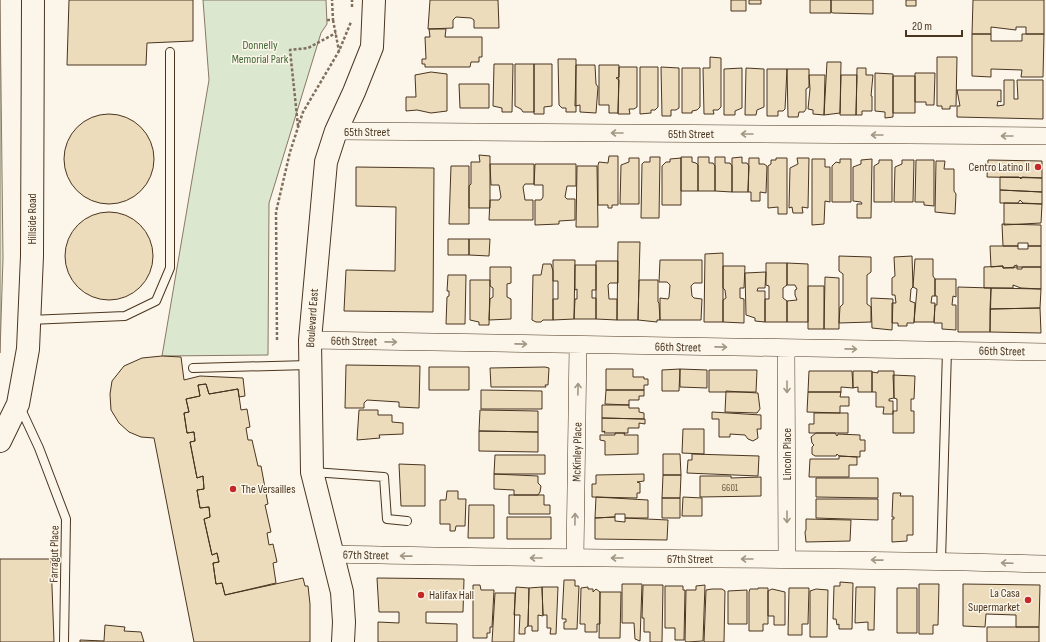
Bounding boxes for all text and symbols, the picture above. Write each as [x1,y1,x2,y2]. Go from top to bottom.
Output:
scale bar [906,12,962,38]
text: 20 m [912,19,932,34]
park label: Donnelly Memorial Park [232,38,289,67]
street label: 65th Street [344,125,390,140]
street label: 65th Street [668,127,714,142]
one-way arrow [611,129,624,137]
one-way arrow [741,130,754,138]
one-way arrow [871,131,884,139]
one-way arrow [1001,132,1014,140]
place label: Centro Latino II [969,160,1030,175]
marker: Centro Latino II [1033,162,1043,172]
street label: Hillside Road [25,193,40,245]
street label: Boulevard East [303,288,322,348]
street label: 66th Street [331,334,378,349]
one-way arrow [384,338,397,346]
one-way arrow [514,340,527,348]
street label: 66th Street [655,340,702,355]
one-way arrow [714,343,727,351]
street label: 66th Street [979,344,1026,359]
one-way arrow [844,345,857,353]
one-way arrow [783,380,791,393]
one-way arrow [574,383,582,396]
street label: McKinley Place [569,422,586,482]
street label: Lincoln Place [780,428,795,480]
place label: The Versailles [241,482,295,497]
house number: 6601 [722,482,739,494]
marker: The Versailles [228,484,238,494]
one-way arrow [783,510,791,523]
one-way arrow [572,513,579,526]
street label: Farragut Place [47,525,63,583]
street label: 67th Street [343,548,390,563]
one-way arrow [400,552,413,560]
street label: 67th Street [667,552,713,567]
one-way arrow [530,554,543,562]
one-way arrow [611,554,624,562]
one-way arrow [741,555,754,563]
one-way arrow [871,556,884,564]
one-way arrow [1001,559,1014,566]
place label: La Casa Supermarket [968,586,1020,615]
place label: Halifax Hall [429,588,474,603]
marker: Halifax Hall [416,590,426,600]
marker: La Casa Supermarket [1023,595,1033,605]

